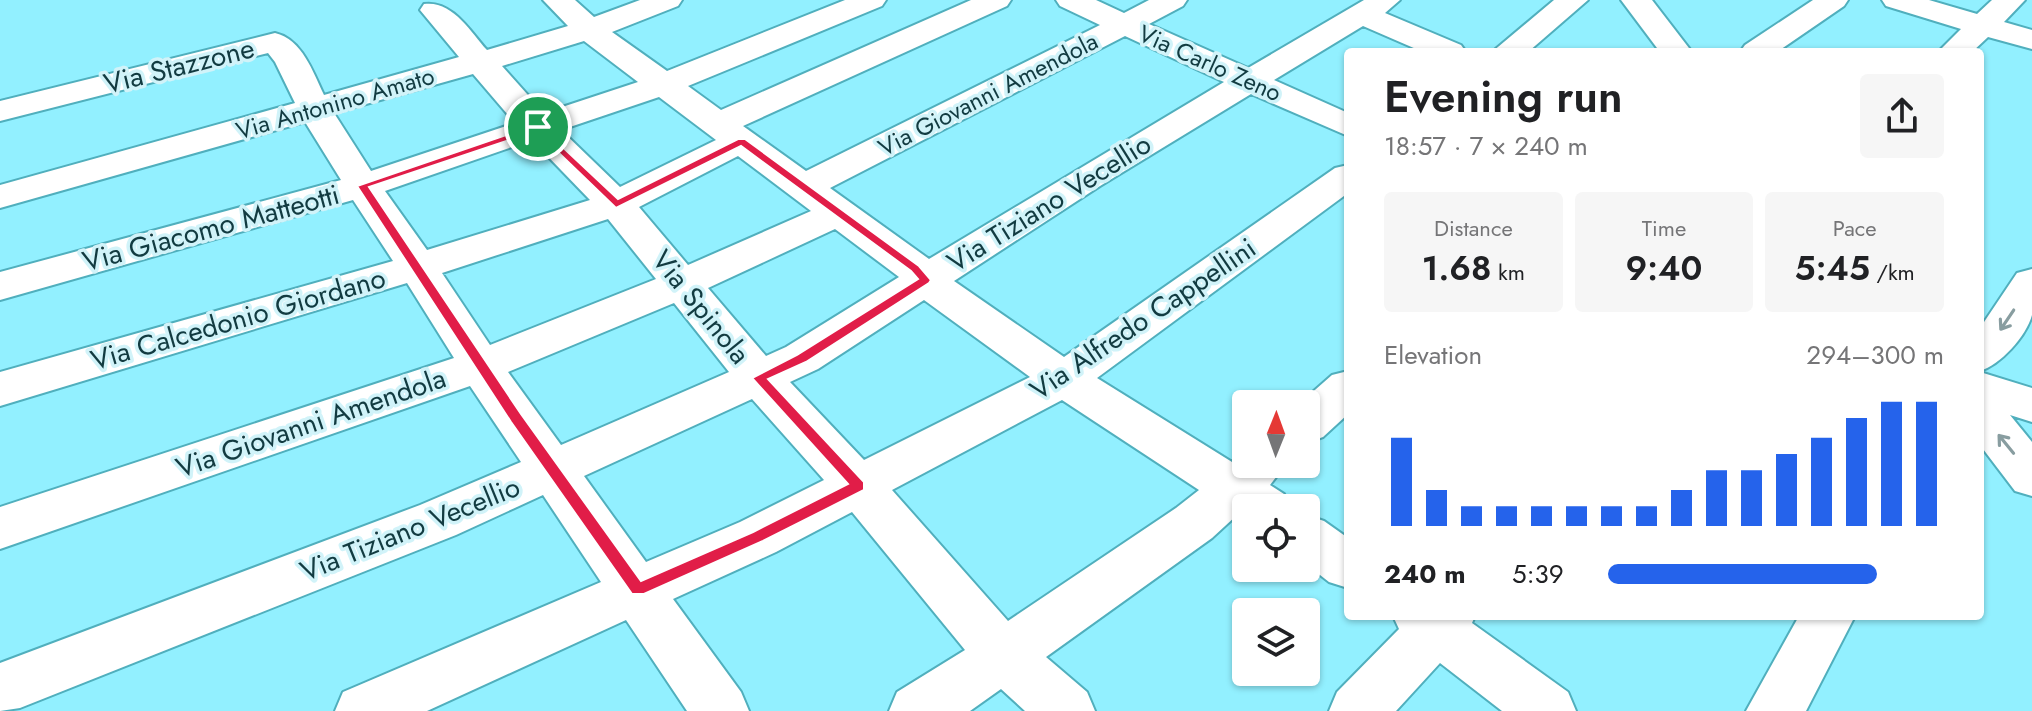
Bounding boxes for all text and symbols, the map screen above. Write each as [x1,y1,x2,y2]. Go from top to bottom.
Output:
street label: Via Carlo Zeno [1133,16,1287,110]
street label: Via Giovanni Amendola [872,23,1104,165]
street label: Via Stazzone [99,28,259,104]
street label: Via Antonino Amato [232,58,438,148]
text: Evening run [1384,65,1623,129]
button: share [1860,74,1944,158]
pin [504,93,572,161]
icon: arrive [516,105,560,149]
street label: Via Tiziano Vecellio [939,124,1159,282]
text: 18:57 · 7 × 240 m [1384,127,1588,165]
street label: Via Giacomo Matteotti [78,174,344,282]
text: Distance [1434,212,1513,244]
text: Time [1642,212,1686,244]
text: Pace [1833,212,1877,244]
street label: Via Alfredo Cappellini [1022,228,1264,410]
street label: Via Spinola [642,241,760,373]
text: 1.68 [1422,244,1491,293]
text: 9:40 [1626,244,1702,293]
text: 5:45 [1795,244,1870,293]
text: km [1491,256,1525,288]
text: /km [1870,256,1915,288]
street label: Via Calcedonio Giordano [86,257,390,381]
one-way arrow [1999,308,2015,331]
text: Elevation [1384,336,1482,374]
text: 294–300 m [1806,336,1944,374]
street label: Via Giovanni Amendola [171,358,451,488]
north arrow [1232,390,1320,478]
map controls [1232,390,1320,686]
one-way arrow [1997,434,2015,455]
street label: Via Tiziano Vecellio [294,466,526,592]
button: locate [1232,494,1320,582]
text: 240 m [1384,555,1466,593]
text: 5:39 [1512,555,1564,593]
button: layers [1232,598,1320,686]

